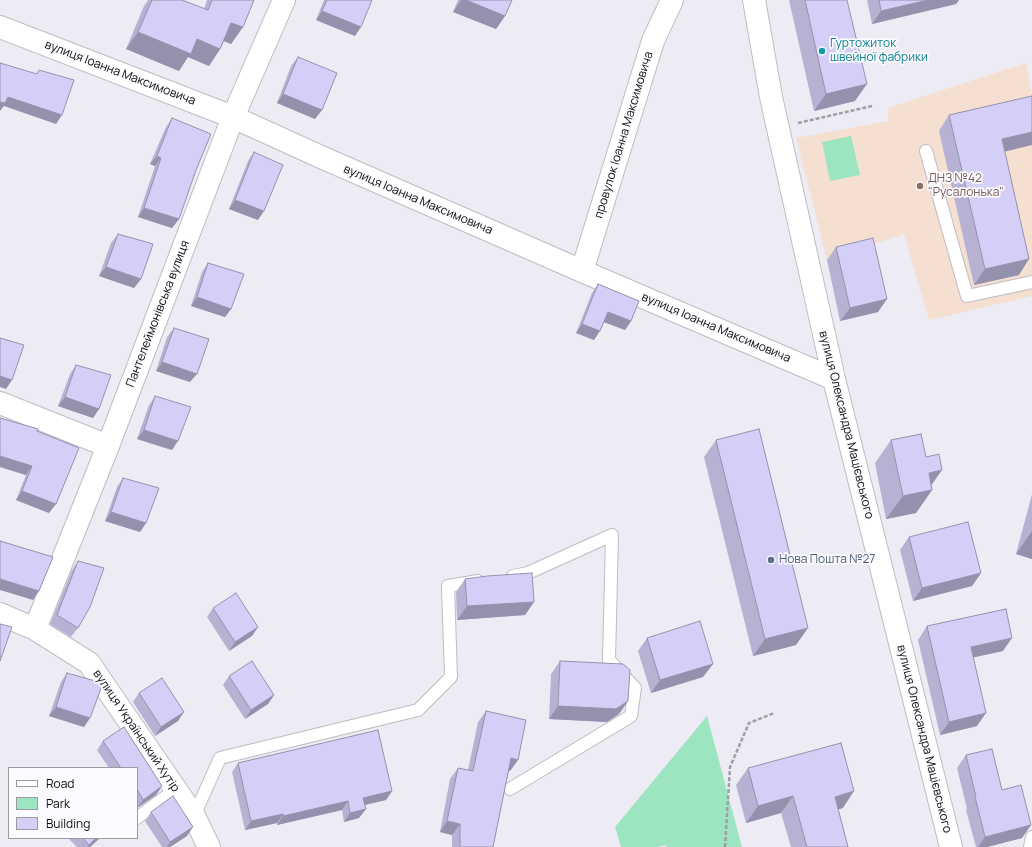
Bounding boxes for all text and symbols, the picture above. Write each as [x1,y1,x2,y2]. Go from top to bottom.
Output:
place label: Гуртожиток швейної фабрики [830,37,928,65]
street label: вулиця Іоанна Максимовича [43,38,197,108]
marker: Гуртожиток швейної фабрики [817,46,827,56]
street label: провулок Іоанна Максимовича [592,50,656,220]
street label: вулиця Іоанна Максимовича [341,162,495,238]
place label: ДНЗ №42 "Русалонька" [928,172,1004,200]
marker: ДНЗ №42 "Русалонька" [915,181,925,191]
street label: Пантелеймонівська вулиця [123,239,193,389]
street label: вулиця Іоанна Максимовича [639,290,793,366]
street label: вулиця Олександра Мацієвського [816,329,876,521]
place label: Нова Пошта №27 [779,553,875,567]
marker: Нова Пошта №27 [766,555,776,565]
street label: вулиця Олександра Мацієвського [894,643,954,835]
street label: вулиця Український Хутір [90,667,182,795]
legend [8,767,138,839]
text: Road [46,775,74,792]
text: Park [46,795,70,812]
text: Building [46,815,90,832]

